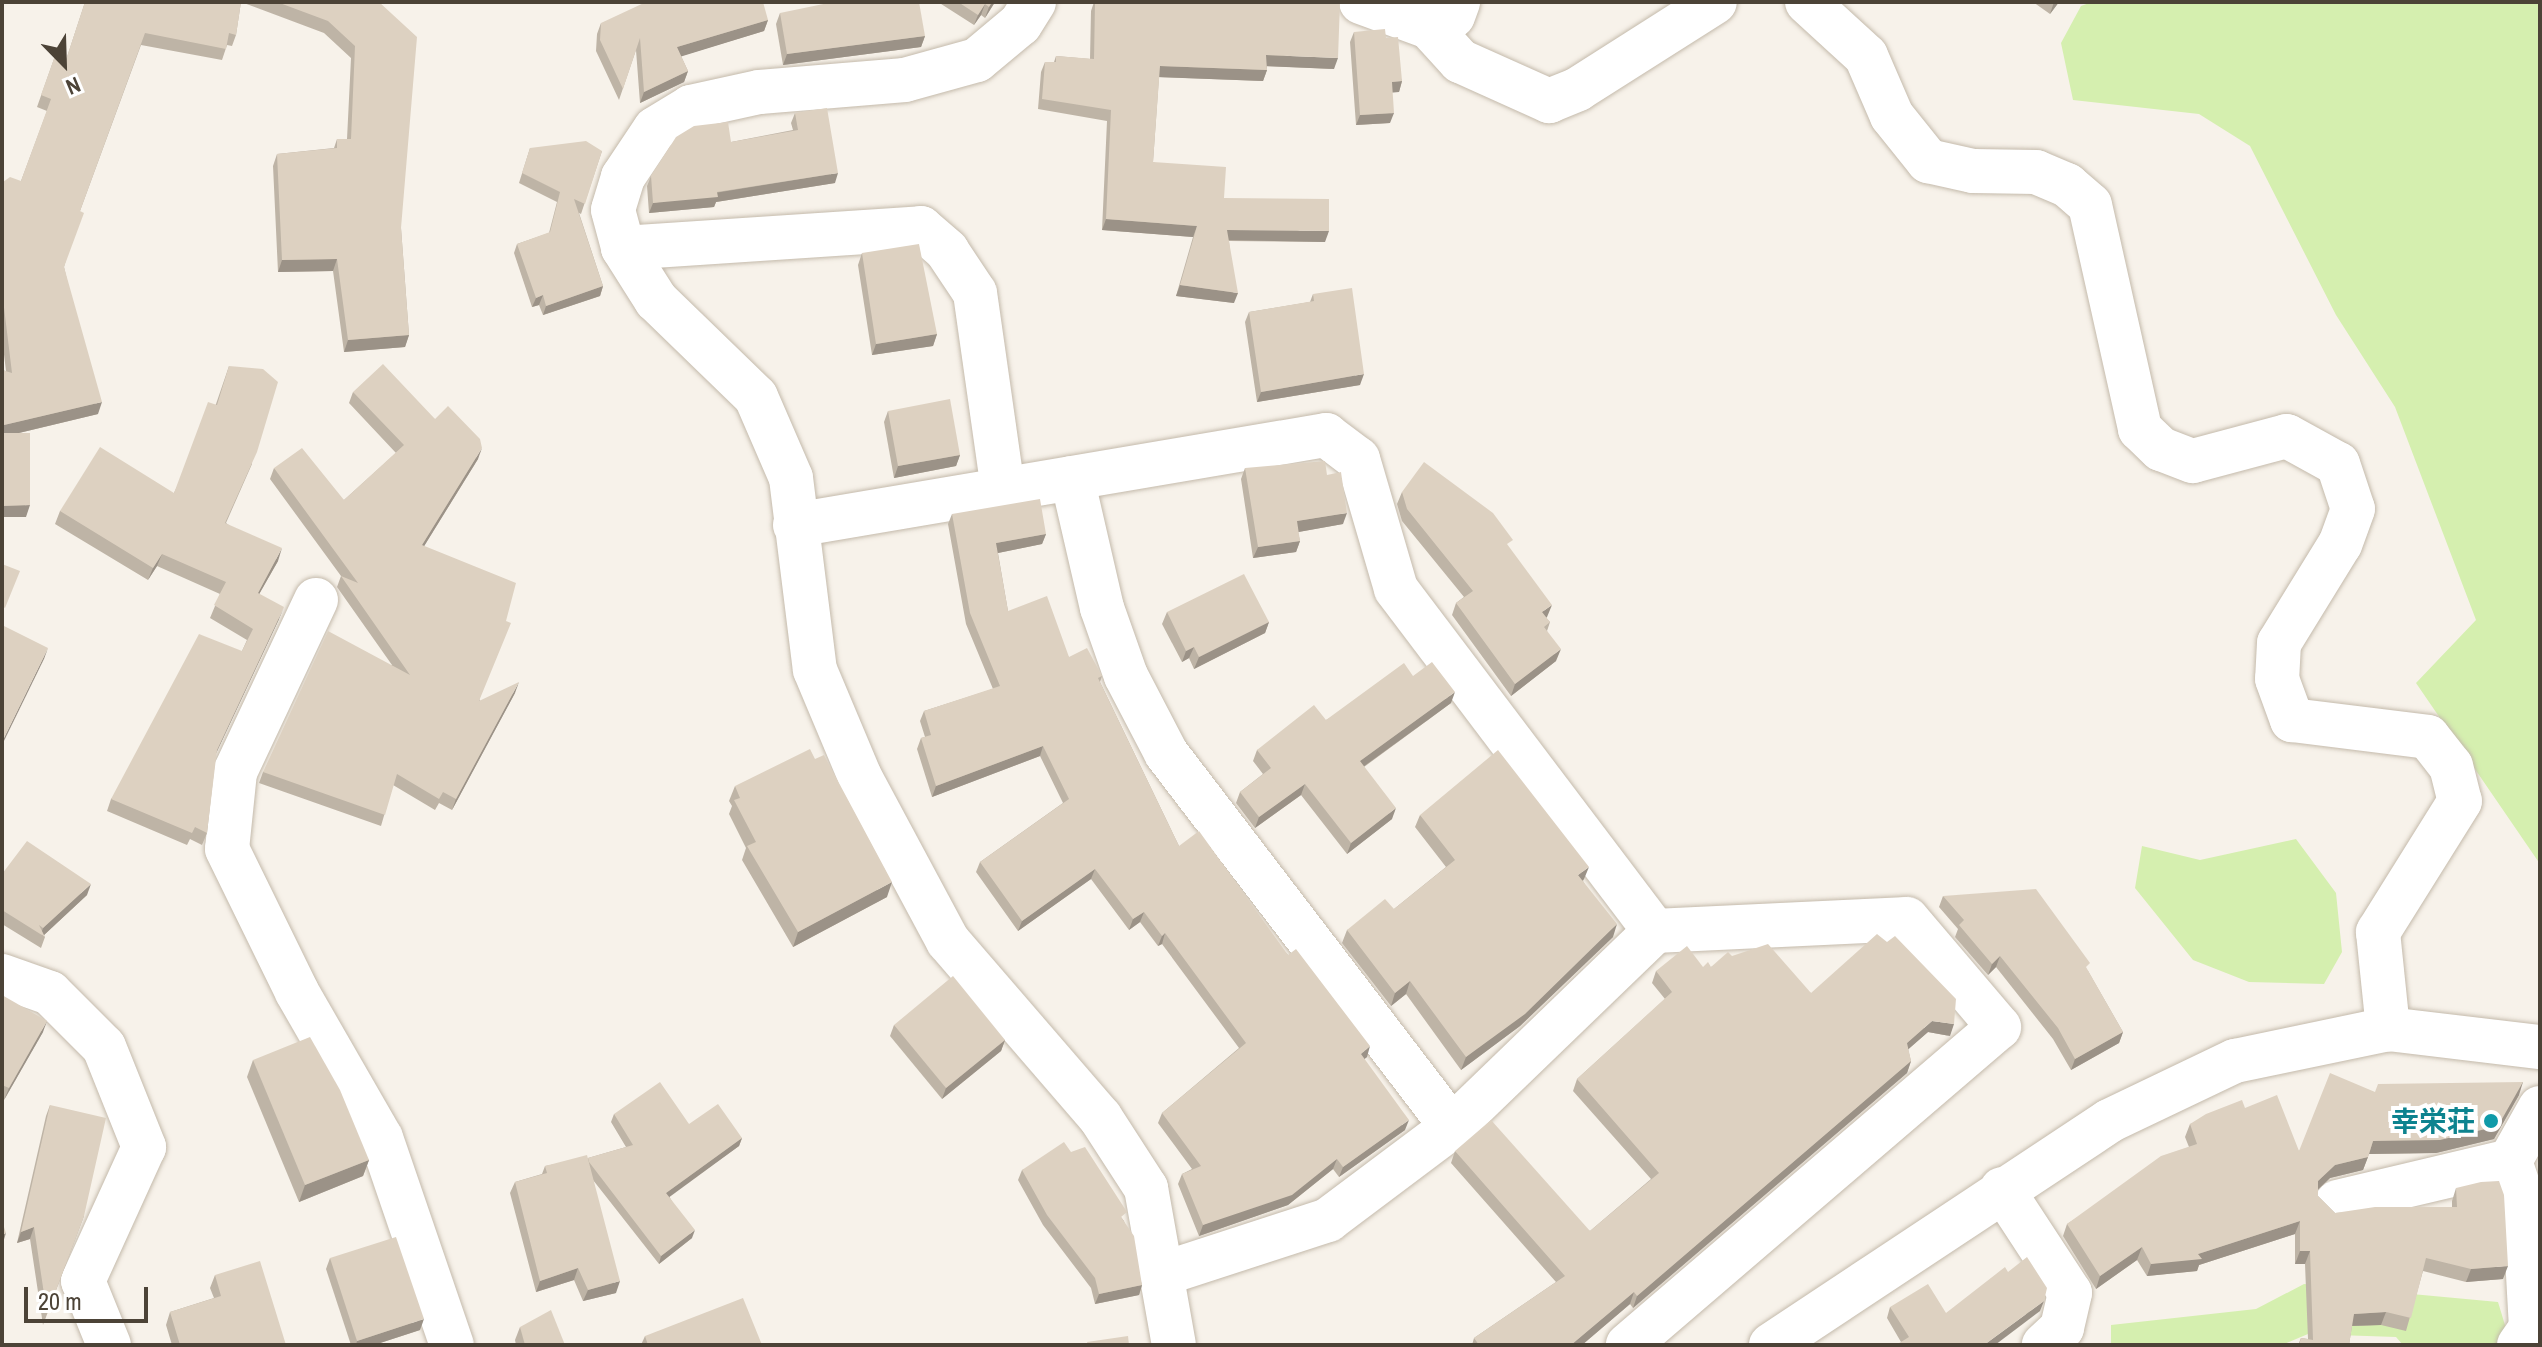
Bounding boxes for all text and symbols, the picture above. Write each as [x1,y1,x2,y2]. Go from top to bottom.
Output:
north arrow [24,24,104,104]
text: N [62,70,85,102]
place label: 幸栄荘 [2391,1104,2475,1138]
marker: 幸栄荘 [2482,1112,2500,1130]
scale bar [28,1271,152,1321]
text: 20 m [38,1285,82,1317]

